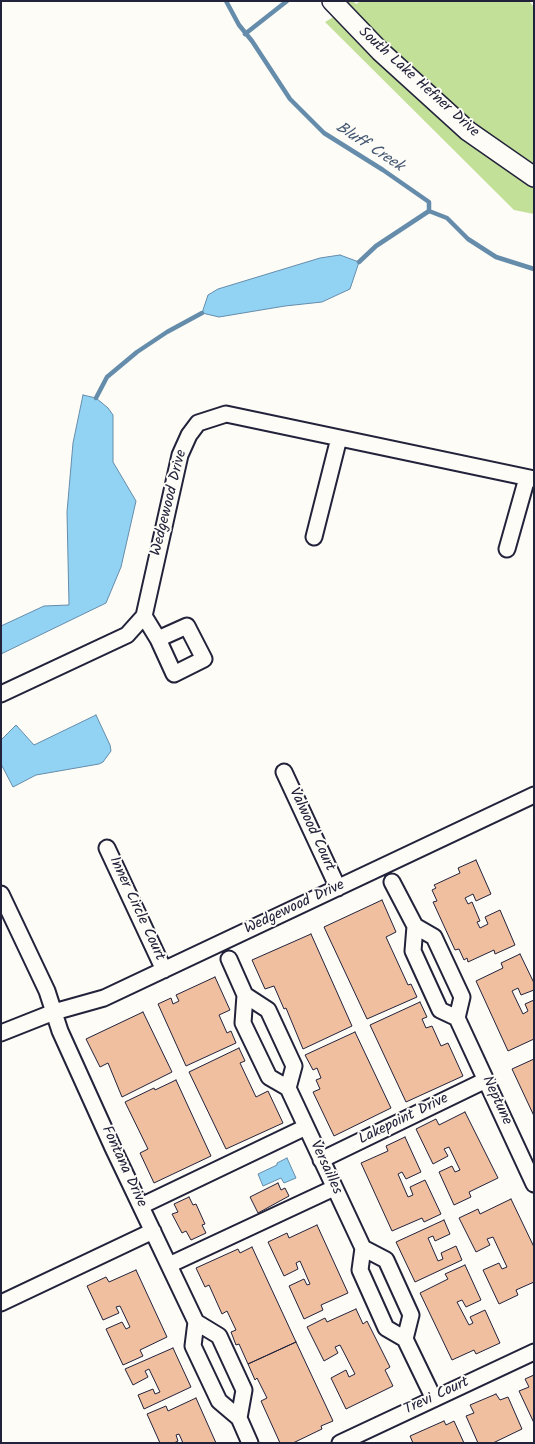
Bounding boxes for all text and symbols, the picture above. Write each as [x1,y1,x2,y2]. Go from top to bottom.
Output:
street label: South Lake Hefner Drive [354,24,482,142]
water label: Bluff Creek [331,119,407,177]
street label: Wedgewood Drive [148,448,192,558]
street label: Valwood Court [284,786,338,874]
street label: Inner Circle Court [104,854,168,964]
street label: Wedgewood Drive [242,877,348,939]
street label: Neptune [477,1074,515,1128]
street label: Lakepoint Drive [356,1091,452,1149]
street label: Fontana Drive [96,1123,150,1211]
street label: Versailles [305,1138,345,1198]
street label: Trevi Court [402,1374,472,1420]

